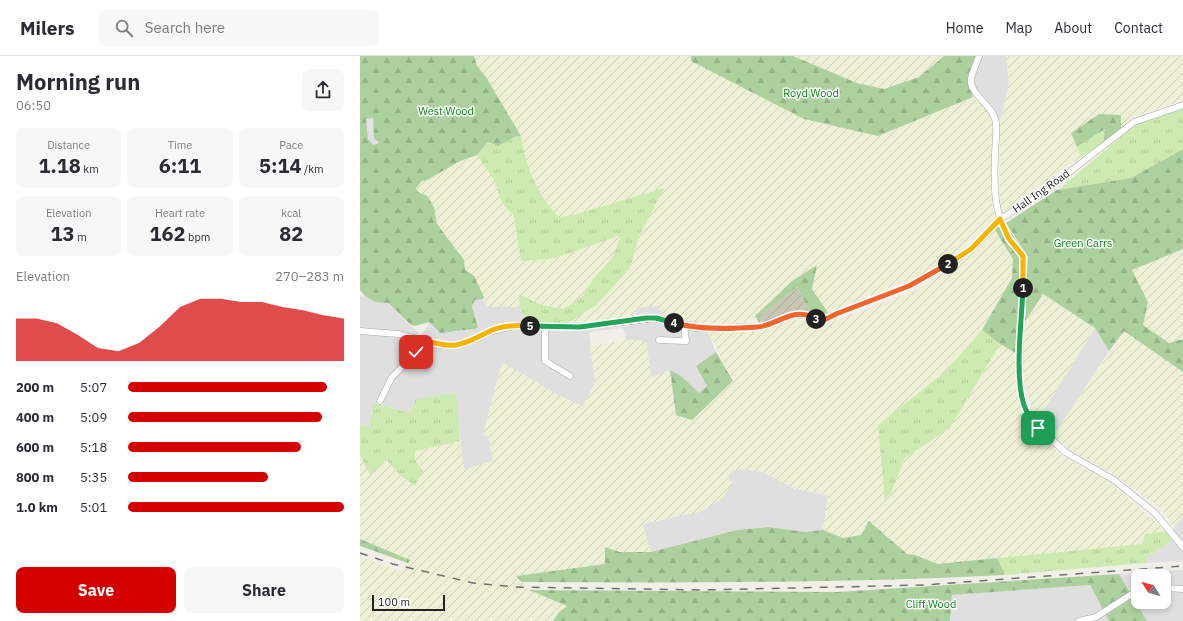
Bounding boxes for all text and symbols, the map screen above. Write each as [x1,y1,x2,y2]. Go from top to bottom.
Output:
search box [99,10,379,46]
text: Milers [20,16,75,40]
icon: search [113,17,135,39]
text: Search here [145,18,225,37]
text: Home [946,19,983,37]
text: Map [1005,19,1032,37]
text: About [1054,19,1092,37]
text: Contact [1114,19,1163,37]
text: Morning run [16,67,140,96]
button: share [302,69,344,111]
park label: Royd Wood [783,86,839,100]
text: 06:50 [16,97,51,114]
park label: West Wood [418,104,474,118]
text: Distance [47,138,90,152]
text: Time [168,138,192,152]
text: Pace [279,138,303,152]
text: 1.18 [39,152,81,179]
text: 6:11 [159,152,201,179]
text: 5:14 [259,152,302,179]
text: km [81,162,99,176]
text: /km [302,162,324,176]
street label: Hall Ing Road [1010,166,1072,216]
text: Elevation [46,206,91,220]
text: Heart rate [155,206,205,220]
text: kcal [281,206,301,220]
text: 13 [51,220,75,247]
text: 162 [150,220,186,247]
text: 82 [279,220,303,247]
text: m [75,230,87,244]
text: bpm [186,230,210,244]
park label: Green Carrs [1054,236,1112,250]
pin: 2 [938,254,958,274]
text: 2 [945,257,951,271]
text: Elevation [16,268,70,285]
text: 270–283 m [275,268,344,285]
pin: 1 [1013,278,1033,298]
text: 1 [1020,281,1026,295]
pin: 3 [806,309,826,329]
text: 3 [813,312,819,326]
pin: 4 [664,313,684,333]
pin: 5 [520,316,540,336]
text: 4 [671,316,677,330]
text: 5 [527,319,533,333]
pin [399,335,433,369]
icon: check [405,341,427,363]
text: 200 m [16,379,54,396]
text: 5:07 [80,379,107,396]
text: 400 m [16,409,54,426]
text: 5:09 [80,409,107,426]
pin [1021,411,1055,445]
icon: arrive [1027,417,1049,439]
text: 600 m [16,439,54,456]
text: 5:18 [80,439,107,456]
text: 800 m [16,469,54,486]
text: 5:35 [80,469,107,486]
text: 1.0 km [16,499,58,516]
text: 5:01 [80,499,107,516]
button: Save [16,567,176,613]
button: Share [184,567,344,613]
north arrow [1131,569,1171,609]
map controls [1131,569,1171,609]
scale bar [372,593,445,612]
text: 100 m [378,595,410,609]
park label: Cliff Wood [906,597,956,611]

